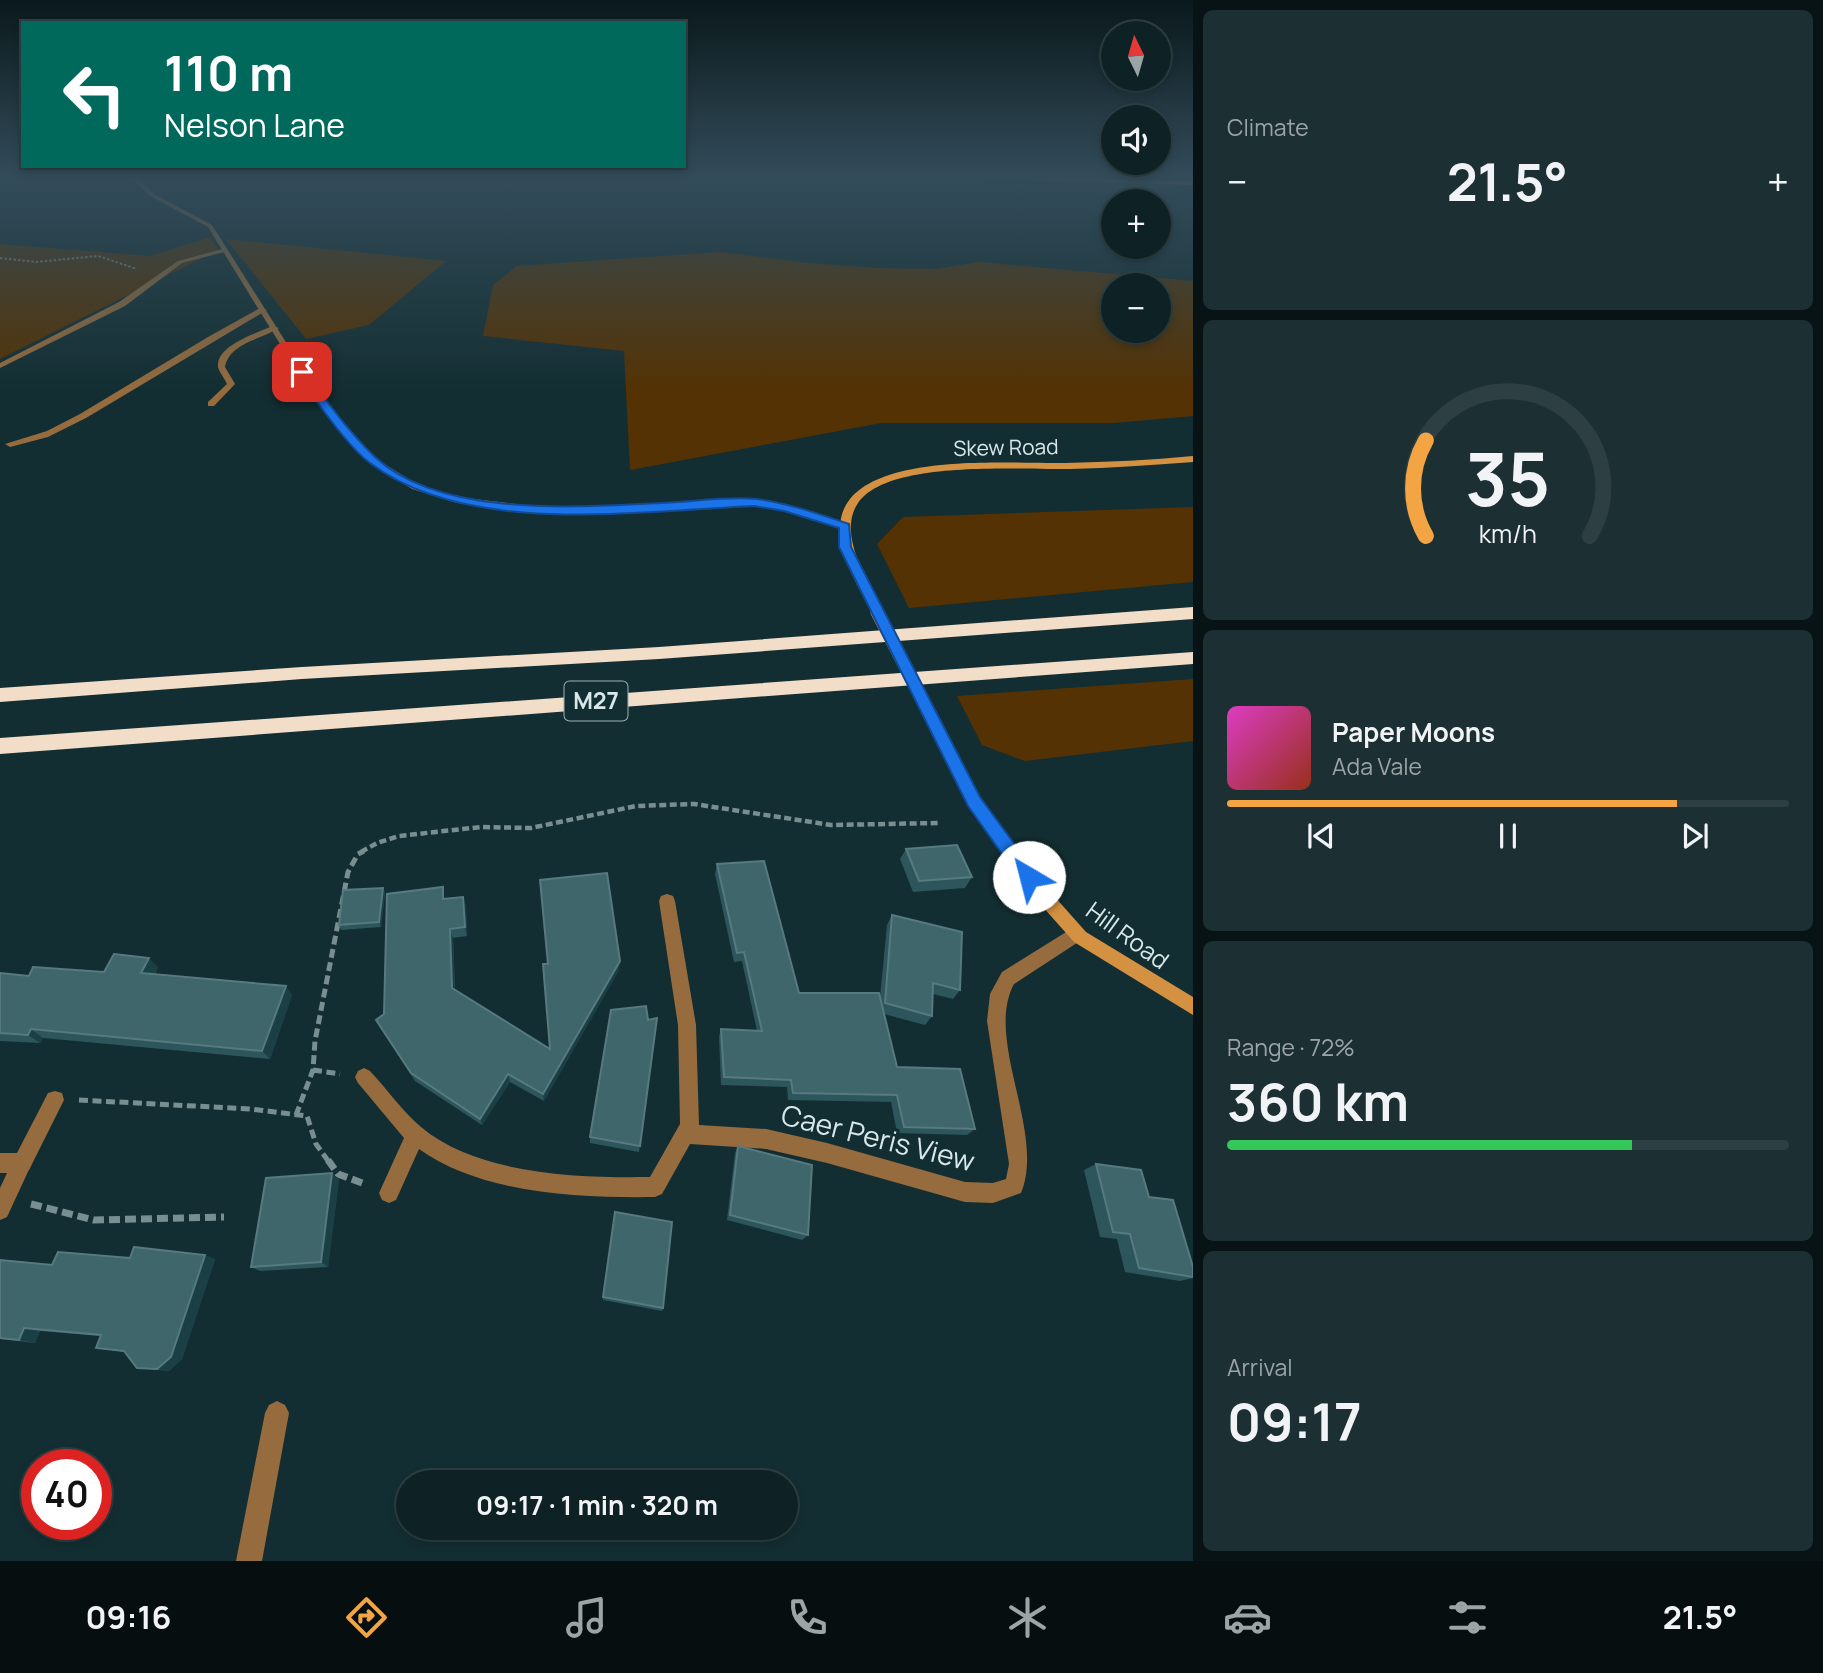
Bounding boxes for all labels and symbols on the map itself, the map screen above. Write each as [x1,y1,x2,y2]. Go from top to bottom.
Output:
north arrow [1101,21,1171,91]
pin [272,342,332,402]
street label: Skew Road [953,432,1059,462]
road number: M27 [564,681,628,720]
position arrow [992,840,1066,914]
street label: Hill Road [1080,894,1176,976]
street label: Caer Peris View [778,1095,979,1179]
speed limit sign: 40 [21,1449,112,1540]

